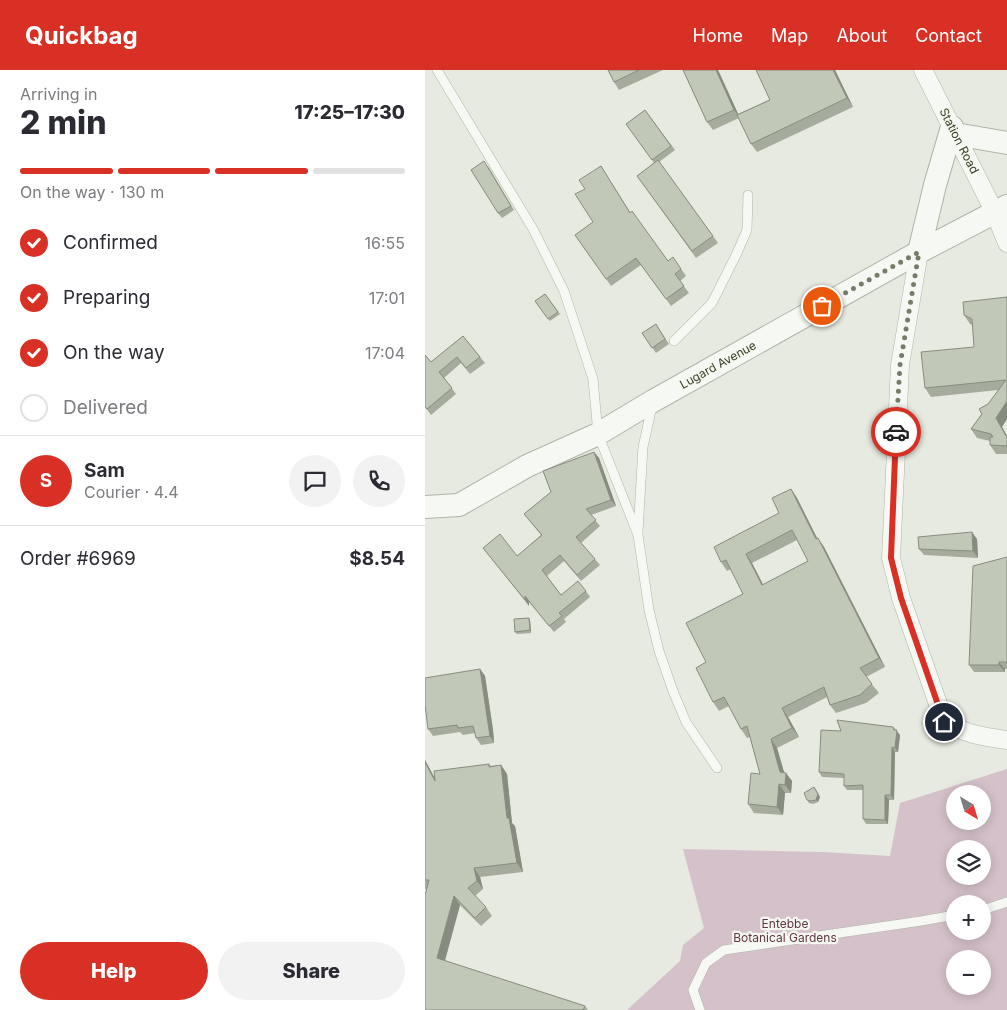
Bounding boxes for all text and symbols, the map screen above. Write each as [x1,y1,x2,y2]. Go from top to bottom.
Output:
text: Quickbag [25,21,138,50]
text: Home [693,25,743,46]
text: Map [771,25,808,46]
text: About [836,25,887,46]
text: Contact [915,25,982,46]
text: Arriving in [20,84,97,104]
text: 17:25–17:30 [294,101,405,124]
text: 2 min [20,103,106,142]
street label: Station Road [936,105,982,176]
text: On the way · 130 m [20,182,164,202]
icon: check [20,229,48,257]
text: Confirmed [63,231,158,254]
text: 16:55 [365,233,405,253]
icon: check [20,284,48,312]
pin [801,285,843,327]
text: Preparing [63,286,150,309]
text: 17:01 [369,288,405,308]
icon: bag [808,292,836,320]
street label: Lugard Avenue [677,337,759,392]
icon: check [20,339,48,367]
text: On the way [63,341,165,364]
text: 17:04 [365,343,405,363]
text: Delivered [63,396,148,419]
courier [871,407,921,457]
icon: car [882,418,910,446]
button: chat [289,455,341,507]
button: phone [353,455,405,507]
text: Sam [84,459,125,482]
text: S [40,469,52,492]
text: Courier · 4.4 [84,482,179,502]
text: Order #6969 [20,547,136,570]
text: $8.54 [349,547,405,570]
pin [923,701,965,743]
icon: home [930,708,958,736]
north arrow [946,785,991,830]
map controls [946,785,991,995]
button: layers [946,840,991,885]
button: + [946,895,991,940]
park label: Entebbe Botanical Gardens [733,916,837,945]
button: Help [20,942,208,1000]
button: Share [218,942,405,1000]
button: − [946,950,991,995]

